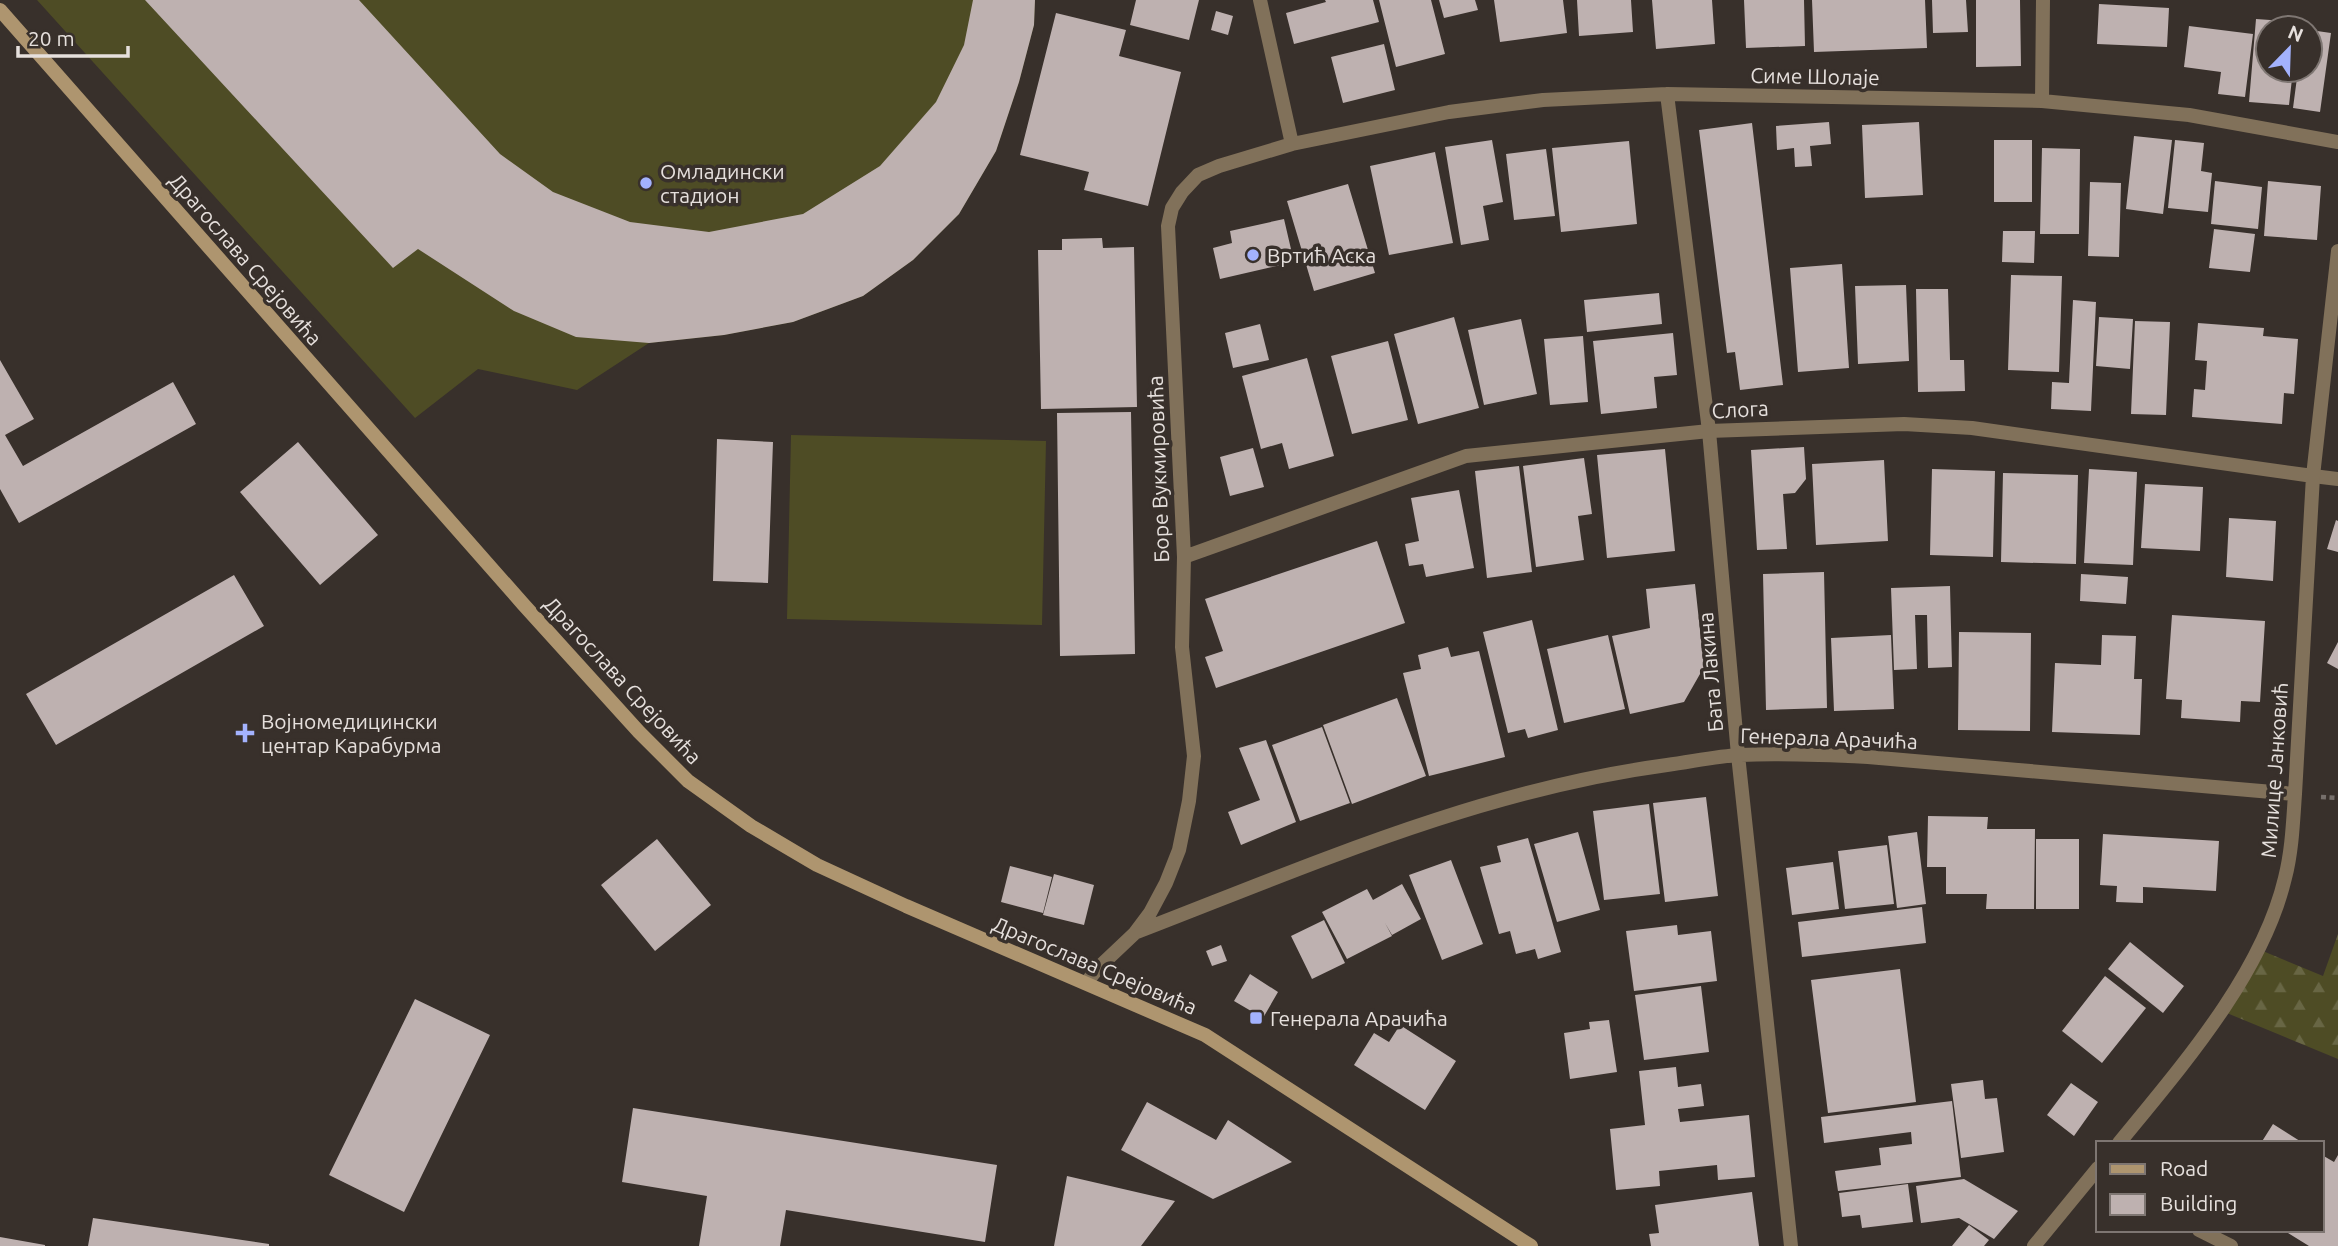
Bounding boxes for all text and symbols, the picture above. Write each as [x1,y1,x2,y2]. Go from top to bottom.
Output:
scale bar [18,14,128,58]
north arrow [2254,14,2324,84]
text: N [2285,20,2306,46]
text: 20 m [28,26,75,50]
street label: Симе Шолаје [1750,63,1880,89]
place label: Омладински стадион [660,159,785,207]
street label: Драгослава Срејовића [165,168,327,350]
marker: Омладински стадион [638,175,654,191]
place label: Вртић Аска [1267,243,1376,267]
marker: Вртић Аска [1245,247,1261,263]
street label: Боре Вукмировића [1143,375,1173,563]
street label: Слога [1711,396,1769,422]
street label: Драгослава Срејовића [539,591,707,769]
street label: Бата Лакина [1693,611,1727,733]
street label: Милице Јанковић [2256,681,2292,859]
place label: Војномедицински центар Карабурма [261,709,442,757]
marker: Војномедицински центар Карабурма [235,723,255,743]
street label: Генерала Арачића [1740,723,1918,753]
street label: Драгослава Срејовића [989,911,1201,1019]
place label: Генерала Арачића [1270,1006,1448,1030]
marker: Генерала Арачића [1248,1010,1264,1026]
legend [2096,1141,2324,1232]
text: Road [2160,1156,2208,1180]
text: Building [2160,1191,2237,1215]

